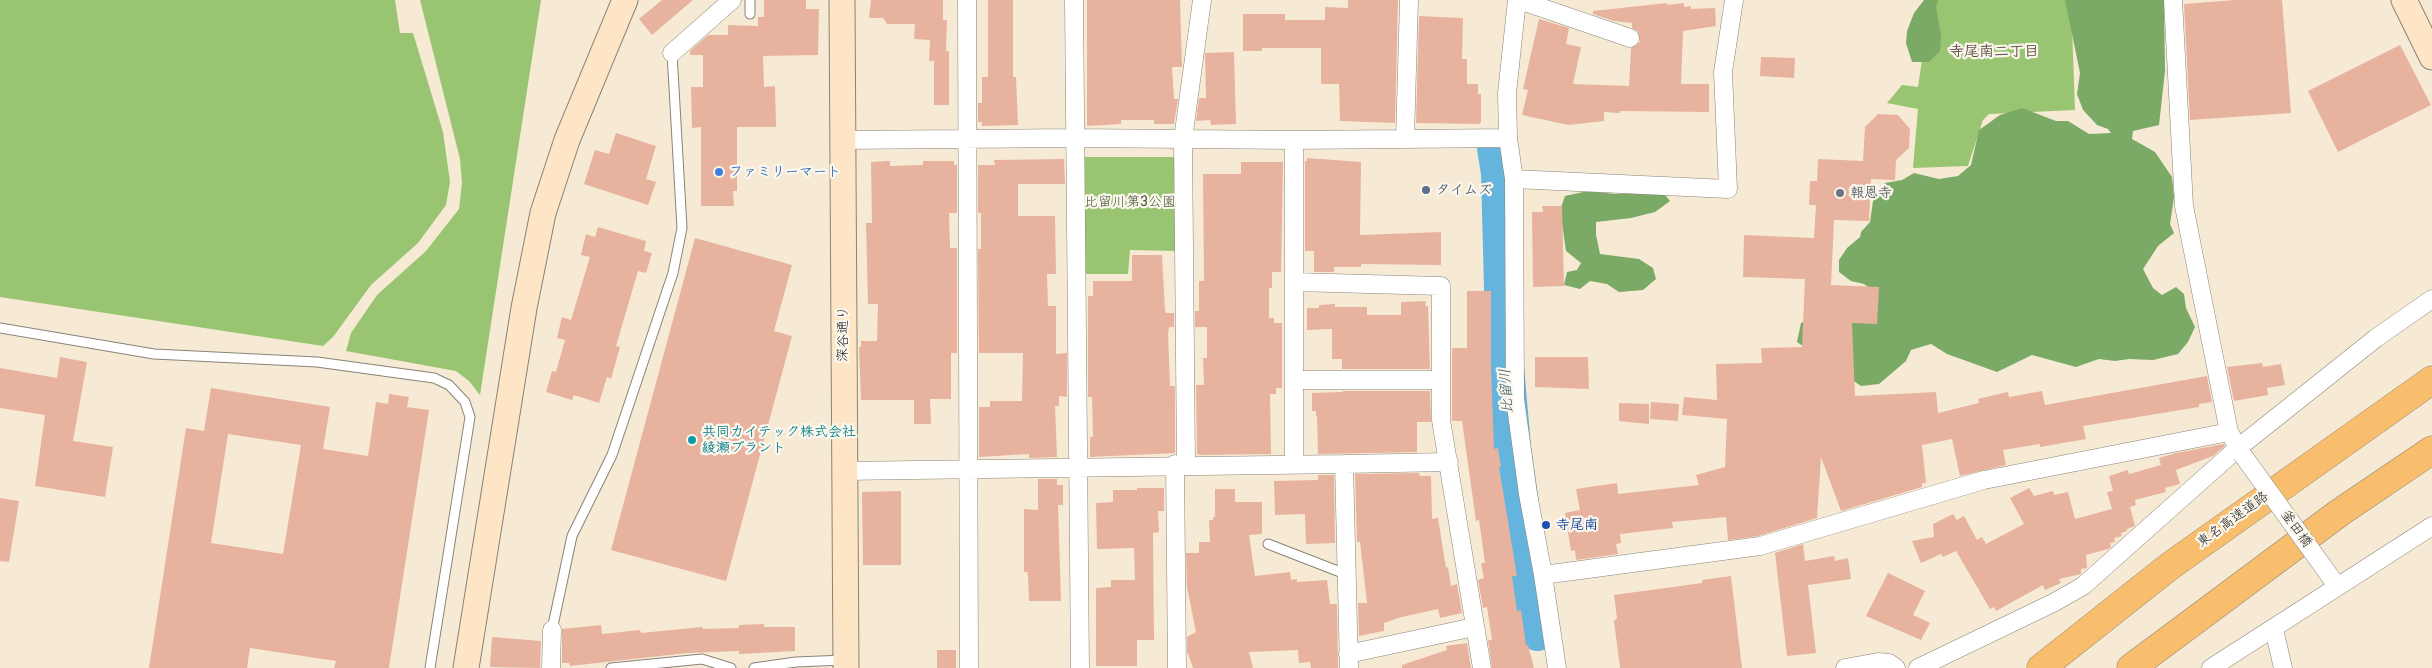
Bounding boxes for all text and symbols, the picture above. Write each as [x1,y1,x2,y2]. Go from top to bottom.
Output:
district label: 寺尾南二丁目 [1949,43,2039,61]
place label: ファミリーマート [729,164,841,180]
marker: ファミリーマート [713,166,725,178]
place label: タイムズ [1436,182,1492,198]
marker: タイムズ [1420,184,1432,196]
place label: 報恩寺 [1850,185,1892,201]
marker: 報恩寺 [1834,187,1846,199]
park label: 比留川第3公園 [1084,194,1176,210]
street label: 深谷通り [835,306,851,362]
water label: 比留川 [1496,368,1518,414]
place label: 共同カイテック株式会社 綾瀬プラント [702,424,856,457]
marker: 共同カイテック株式会社 綾瀬プラント [686,434,698,446]
street label: 東名高速道路 [2194,489,2272,551]
street label: 釜田橋 [2277,507,2315,551]
place label: 寺尾南 [1556,517,1598,533]
marker: 寺尾南 [1540,519,1552,531]

